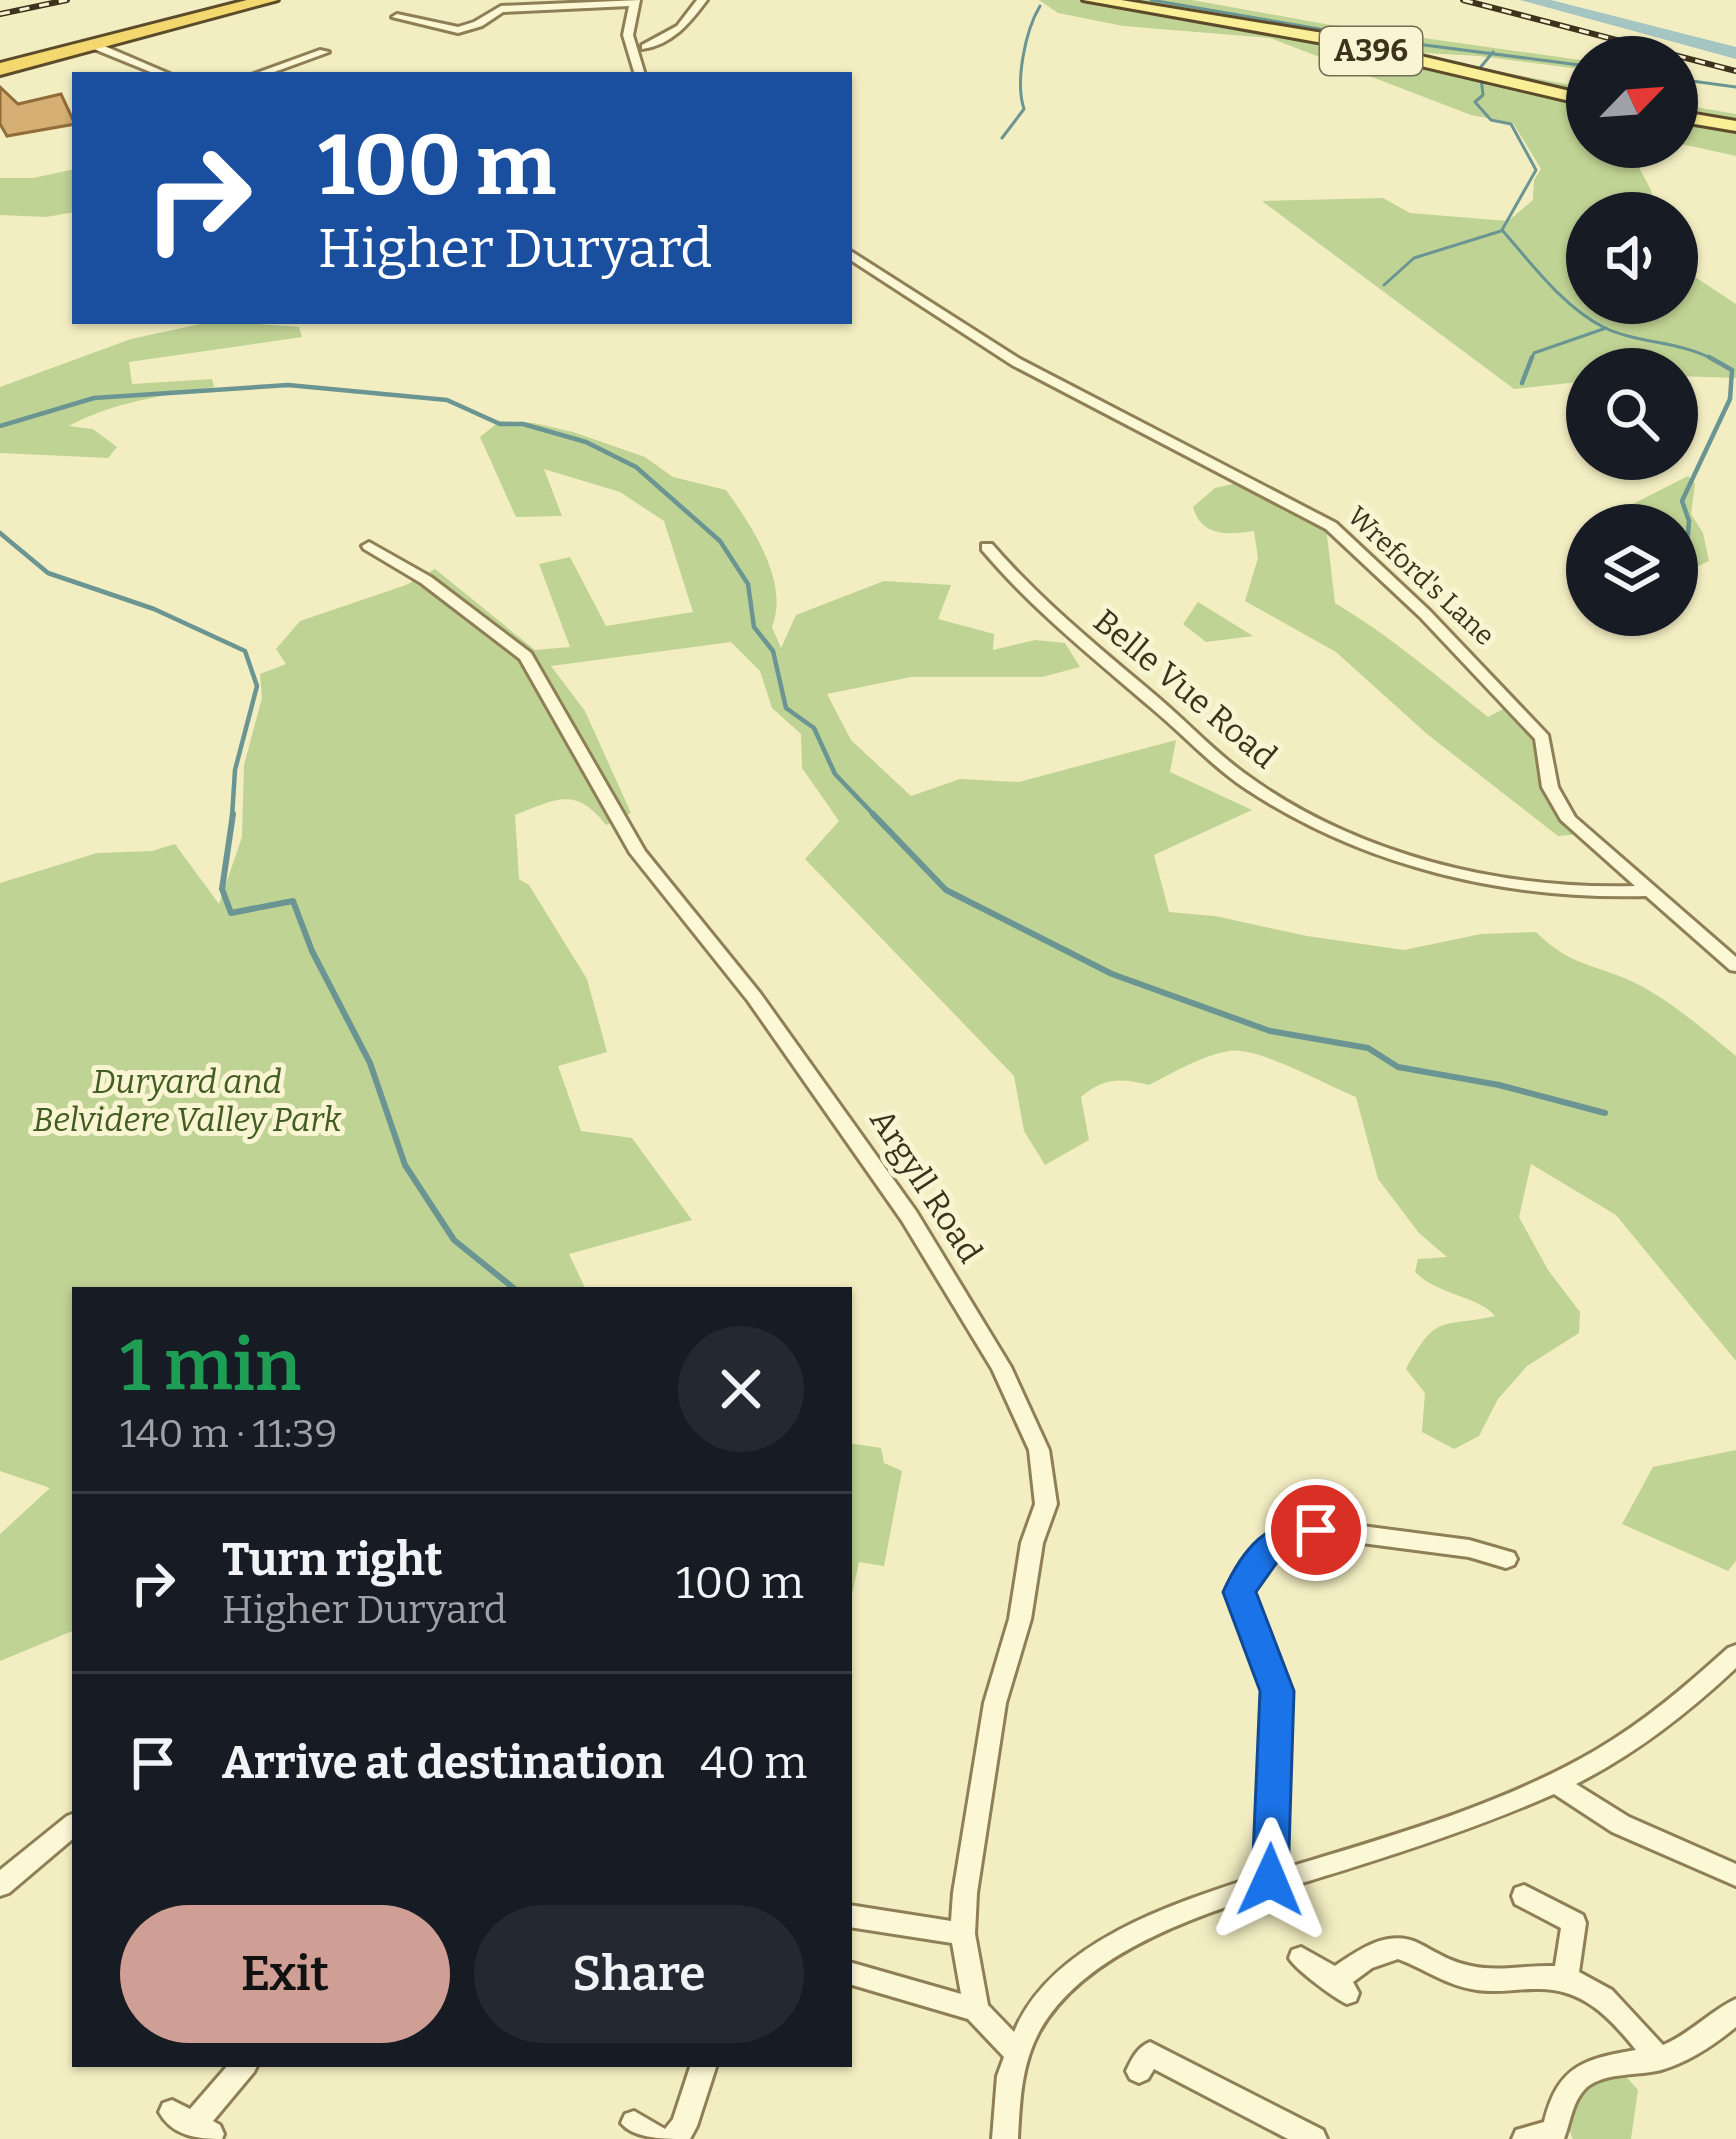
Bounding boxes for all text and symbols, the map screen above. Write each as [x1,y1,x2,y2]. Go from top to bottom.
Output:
road number: A396 [1320,27,1422,75]
north arrow [1566,36,1698,168]
map controls [1566,36,1698,636]
text: 100 m [318,115,556,216]
icon: right [120,120,276,276]
button: sound [1566,192,1698,324]
text: Higher Duryard [318,217,712,281]
button: search [1566,348,1698,480]
street label: Wreford's Lane [1341,500,1501,652]
button: layers [1566,504,1698,636]
street label: Belle Vue Road [1085,601,1285,777]
park label: Duryard and Belvidere Valley Park [33,1062,342,1140]
street label: Argyll Road [862,1102,990,1270]
text: 1 min [120,1323,301,1409]
button: close [678,1326,804,1452]
text: 140 m · 11:39 [120,1411,337,1457]
pin [1265,1479,1367,1581]
icon: arrive [1283,1497,1349,1563]
text: Turn right [222,1533,442,1587]
icon: right [120,1550,186,1616]
text: 100 m [676,1556,804,1610]
text: Higher Duryard [222,1587,507,1633]
icon: arrive [120,1730,186,1796]
text: Arrive at destination [222,1736,664,1790]
text: 40 m [700,1736,807,1790]
position arrow [1207,1817,1333,1943]
button: Exit [120,1905,450,2043]
button: Share [474,1905,804,2043]

